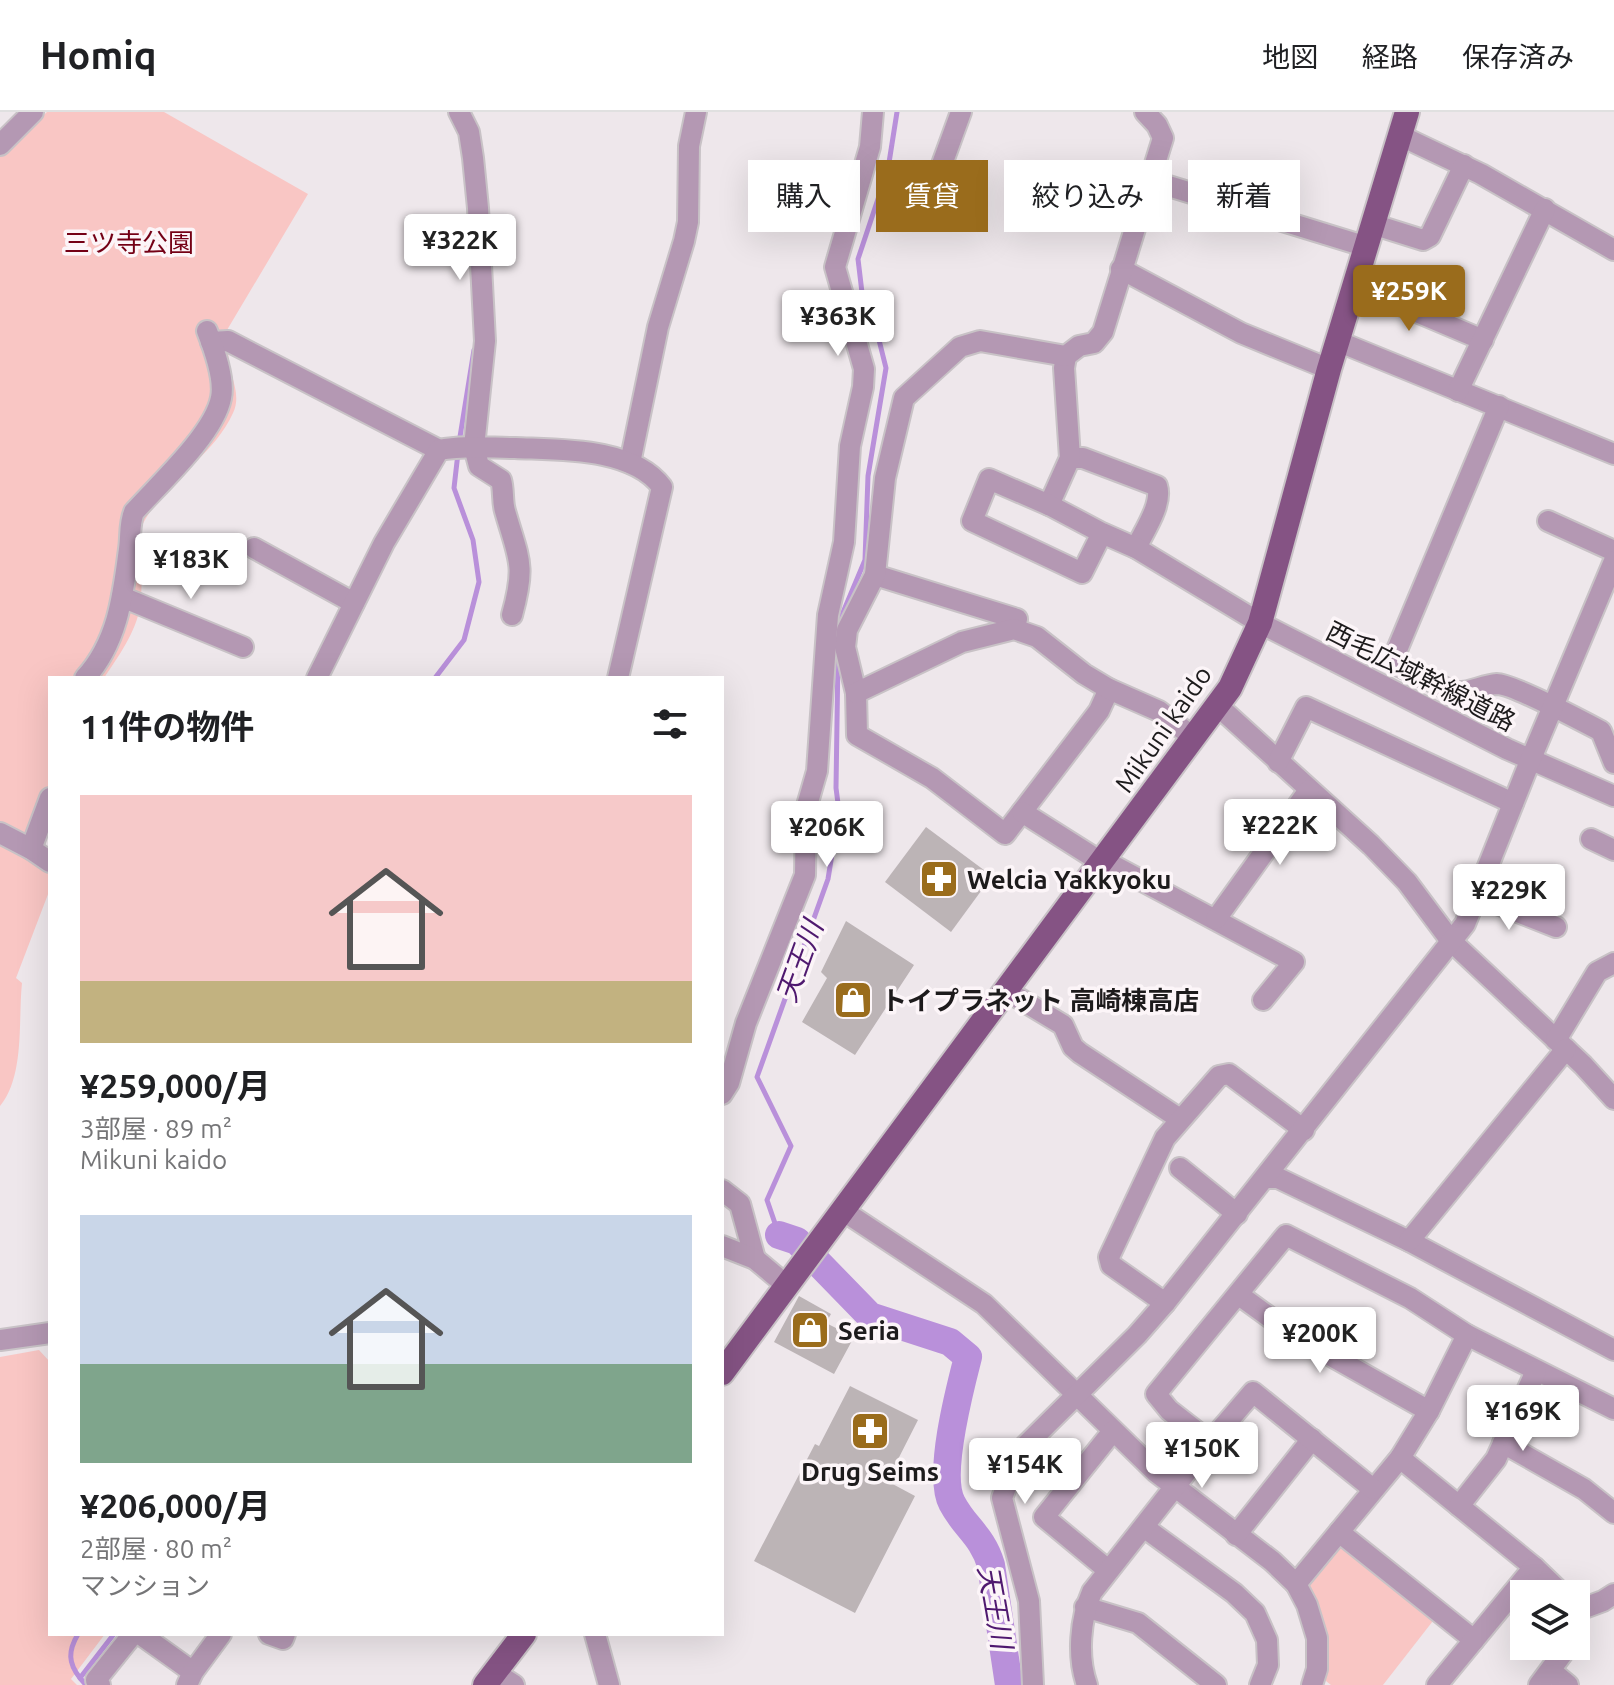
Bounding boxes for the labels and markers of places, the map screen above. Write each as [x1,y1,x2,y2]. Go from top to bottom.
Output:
pin: ¥322K [404,214,516,282]
pin: ¥259K [1353,265,1465,333]
pin: ¥363K [782,290,894,358]
pin: ¥183K [135,533,247,601]
pin: ¥222K [1224,799,1336,867]
pin: ¥206K [771,801,883,869]
pharmacy icon: Welcia Yakkyoku [918,858,960,900]
pin: ¥229K [1453,864,1565,932]
place label: Welcia Yakkyoku [967,865,1171,894]
shop icon: トイプラネット 高崎棟高店 [832,979,874,1021]
place label: トイプラネット 高崎棟高店 [881,986,1199,1015]
pin: ¥200K [1264,1307,1376,1375]
shop icon: Seria [789,1309,831,1351]
place label: Seria [838,1316,900,1345]
pin: ¥169K [1467,1385,1579,1453]
pharmacy icon: Drug Seims [849,1410,891,1452]
pin: ¥150K [1146,1422,1258,1490]
pin: ¥154K [969,1438,1081,1506]
place label: Drug Seims [801,1457,939,1486]

